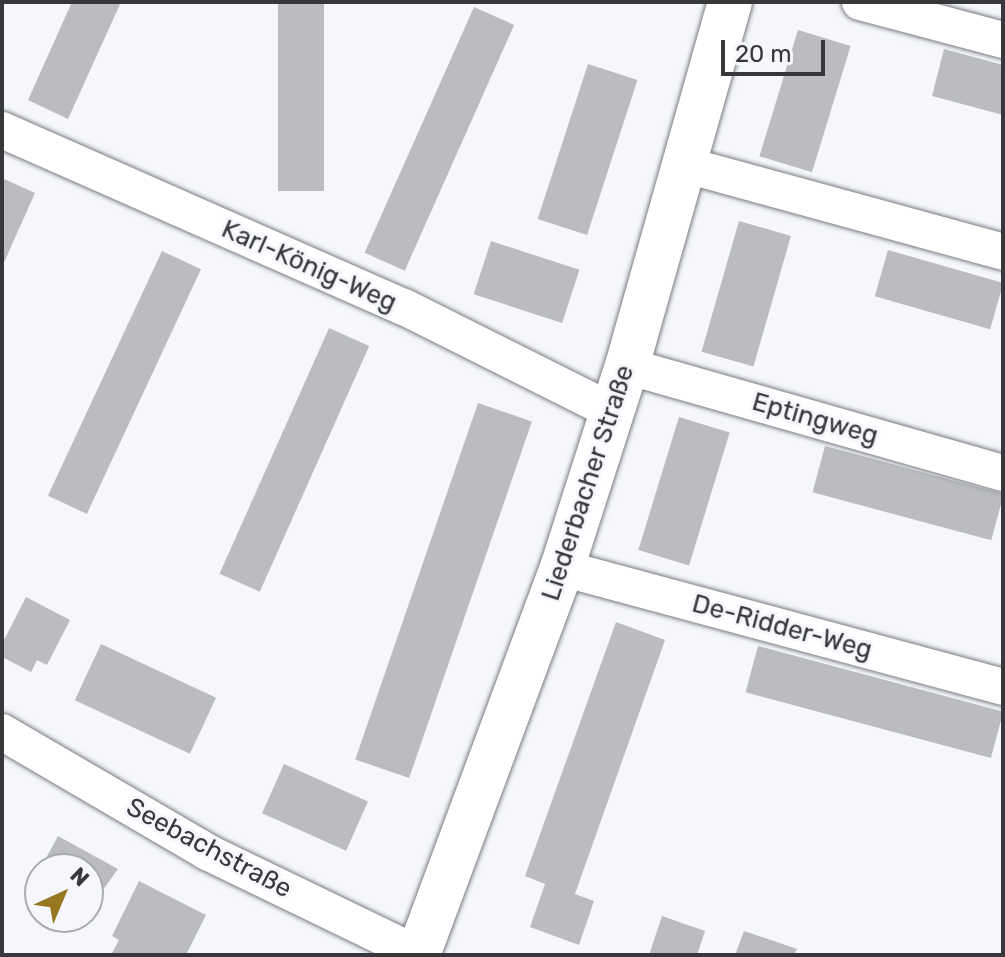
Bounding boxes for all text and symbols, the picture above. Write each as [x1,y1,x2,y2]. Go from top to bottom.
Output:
scale bar [725,24,829,74]
text: 20 m [735,40,792,68]
street label: Karl-König-Weg [217,213,401,319]
street label: Liederbacher Straße [535,361,641,605]
street label: Eptingweg [748,386,882,452]
street label: De-Ridder-Weg [689,588,875,666]
street label: Seebachstraße [121,791,297,905]
north arrow [24,853,104,933]
text: N [65,862,95,892]

